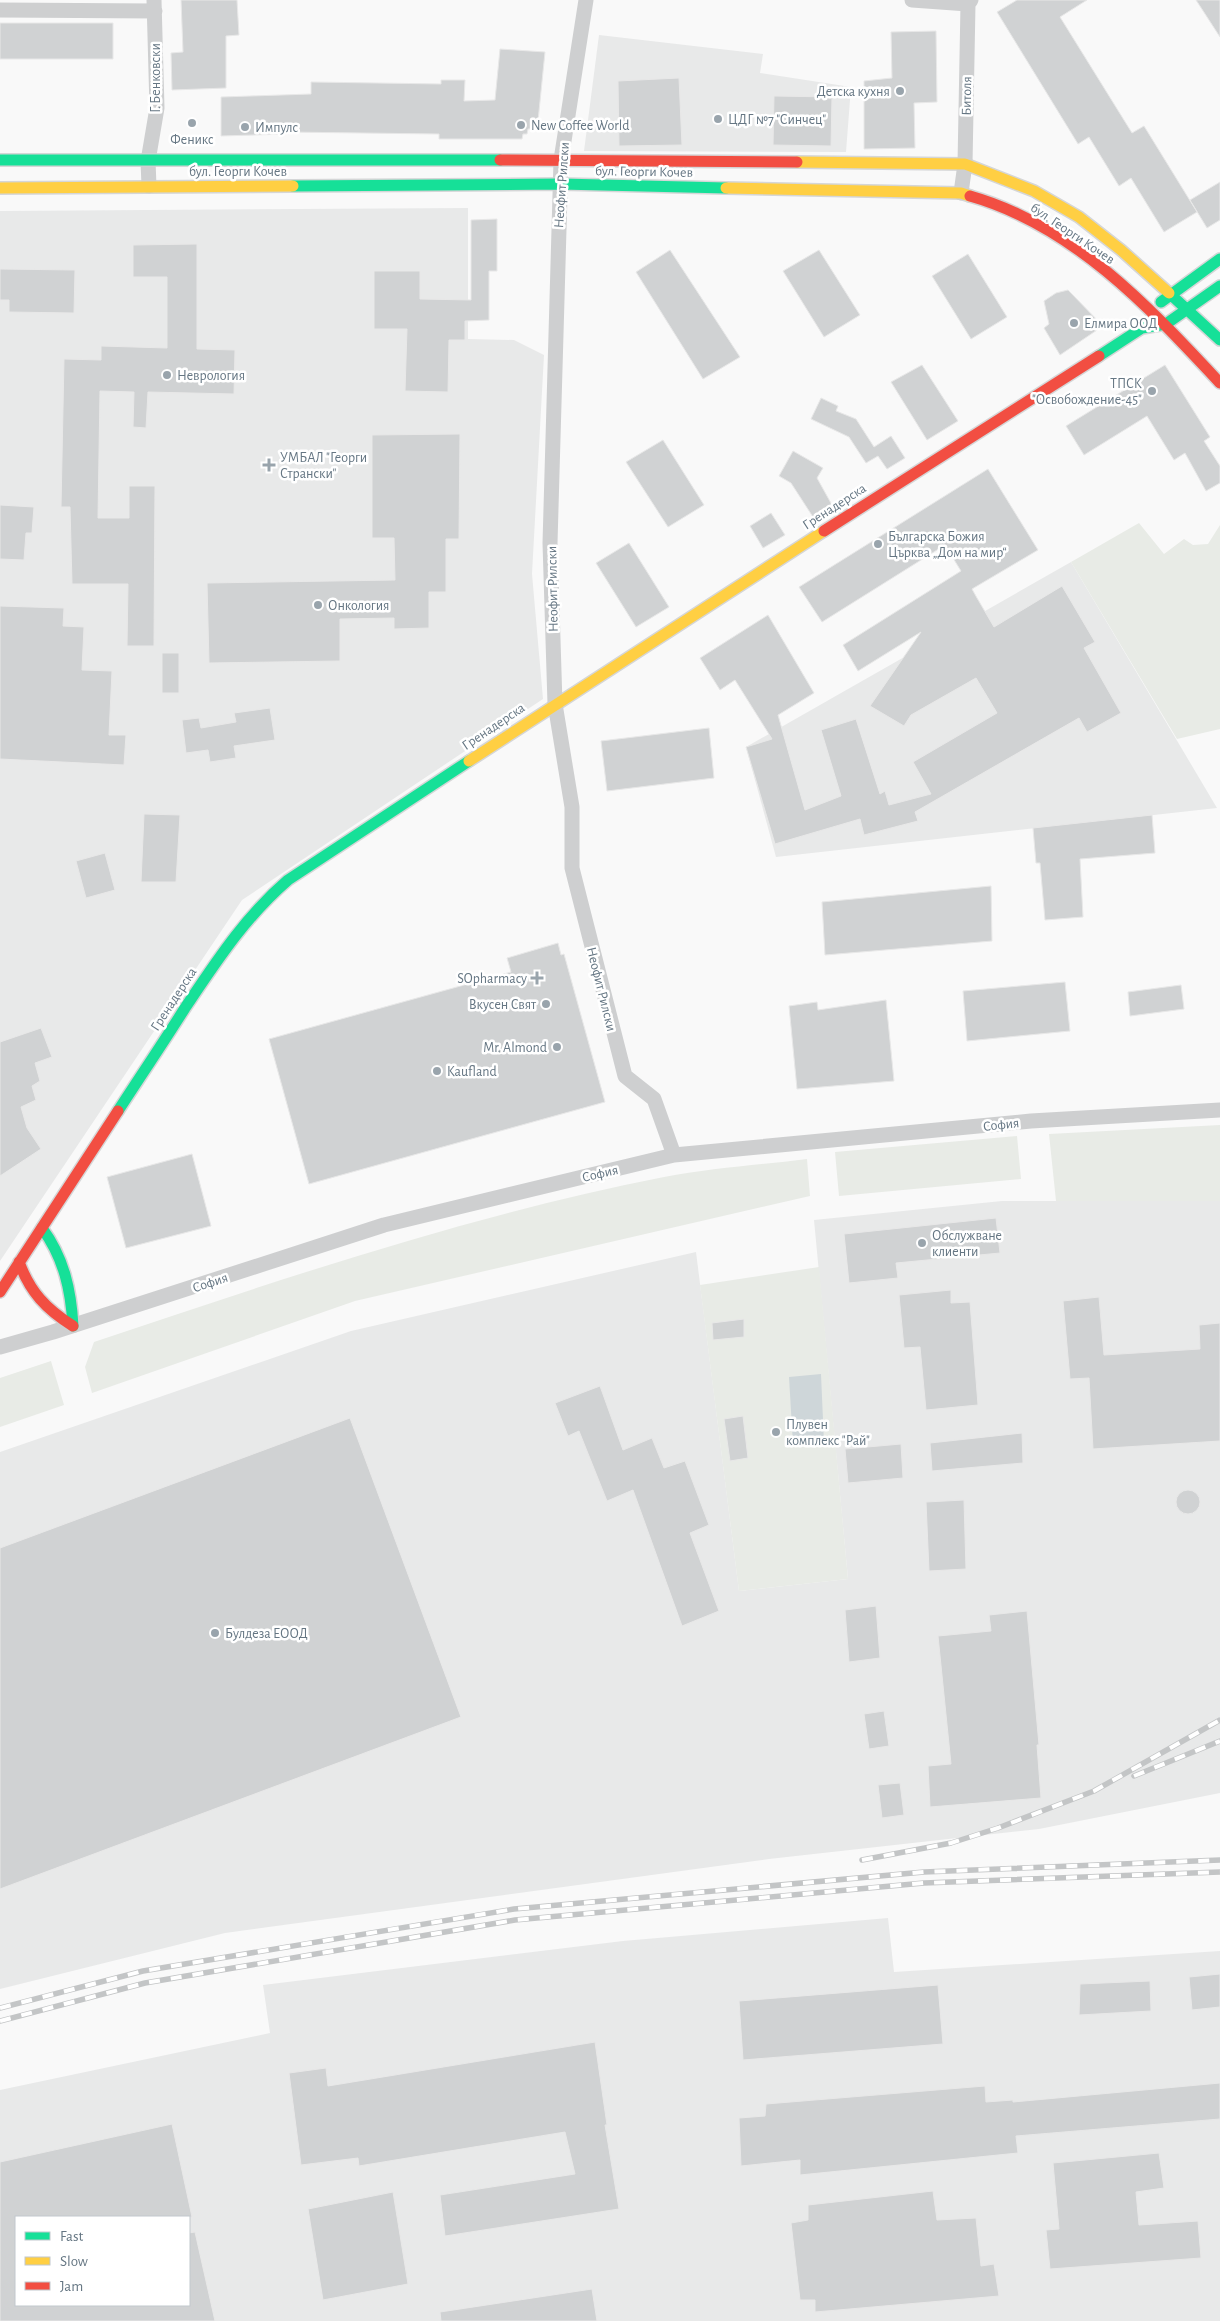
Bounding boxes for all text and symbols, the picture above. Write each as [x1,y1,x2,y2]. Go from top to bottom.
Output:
street label: Г. Бенковски [149,43,163,113]
street label: Битоля [960,76,974,116]
place label: Детска кухня [817,85,890,99]
marker: Детска кухня [894,85,906,97]
marker: ЦДГ №7 "Синчец" [712,113,724,125]
place label: ЦДГ №7 "Синчец" [728,113,826,127]
marker: Феникс [186,117,198,129]
marker: New Coffee World [515,119,527,131]
place label: New Coffee World [531,119,629,133]
marker: Импулс [239,121,251,133]
place label: Импулс [255,121,299,135]
place label: Феникс [170,133,214,147]
street label: Неофит Рилски [552,141,572,229]
street label: бул. Георги Кочев [595,164,693,180]
street label: бул. Георги Кочев [189,165,287,179]
street label: бул. Георги Кочев [1028,201,1117,267]
marker: Елмира ООД [1068,317,1080,329]
place label: Елмира ООД [1084,317,1157,331]
marker: Неврология [161,369,173,381]
place label: Неврология [177,369,245,383]
place label: ТПСК "Освобождение-45" [1032,377,1142,407]
marker: ТПСК "Освобождение-45" [1146,385,1158,397]
place label: УМБАЛ "Георги Странски" [280,451,367,481]
marker: УМБАЛ "Георги Странски" [262,458,276,472]
street label: Гренадерска [800,481,869,532]
place label: Българска Божия Църква „Дом на мир“ [888,530,1007,560]
marker: Българска Божия Църква „Дом на мир“ [872,538,884,550]
street label: Неофит Рилски [545,546,561,632]
marker: Онкология [312,599,324,611]
place label: Онкология [328,599,389,613]
street label: Гренадерска [460,700,528,753]
street label: Неофит Рилски [584,946,618,1033]
street label: Гренадерска [148,965,200,1034]
place label: SOpharmacy [457,972,527,986]
marker: SOpharmacy [531,972,543,984]
place label: Вкусен Свят [469,998,537,1012]
marker: Вкусен Свят [540,998,552,1010]
place label: Mr. Almond [483,1041,547,1055]
marker: Mr. Almond [551,1041,563,1053]
marker: Kaufland [431,1065,443,1077]
place label: Kaufland [447,1065,497,1079]
street label: София [982,1116,1020,1134]
street label: София [581,1163,620,1185]
place label: Обслужване клиенти [932,1229,1002,1259]
marker: Обслужване клиенти [916,1237,928,1249]
street label: София [191,1271,230,1295]
place label: Плувен комплекс "Рай" [786,1418,870,1448]
marker: Плувен комплекс "Рай" [770,1426,782,1438]
marker: Булдеза ЕООД [209,1627,221,1639]
place label: Булдеза ЕООД [225,1627,308,1641]
legend [15,2216,190,2306]
text: Fast [60,2229,84,2244]
text: Slow [60,2254,88,2269]
text: Jam [60,2279,83,2294]

